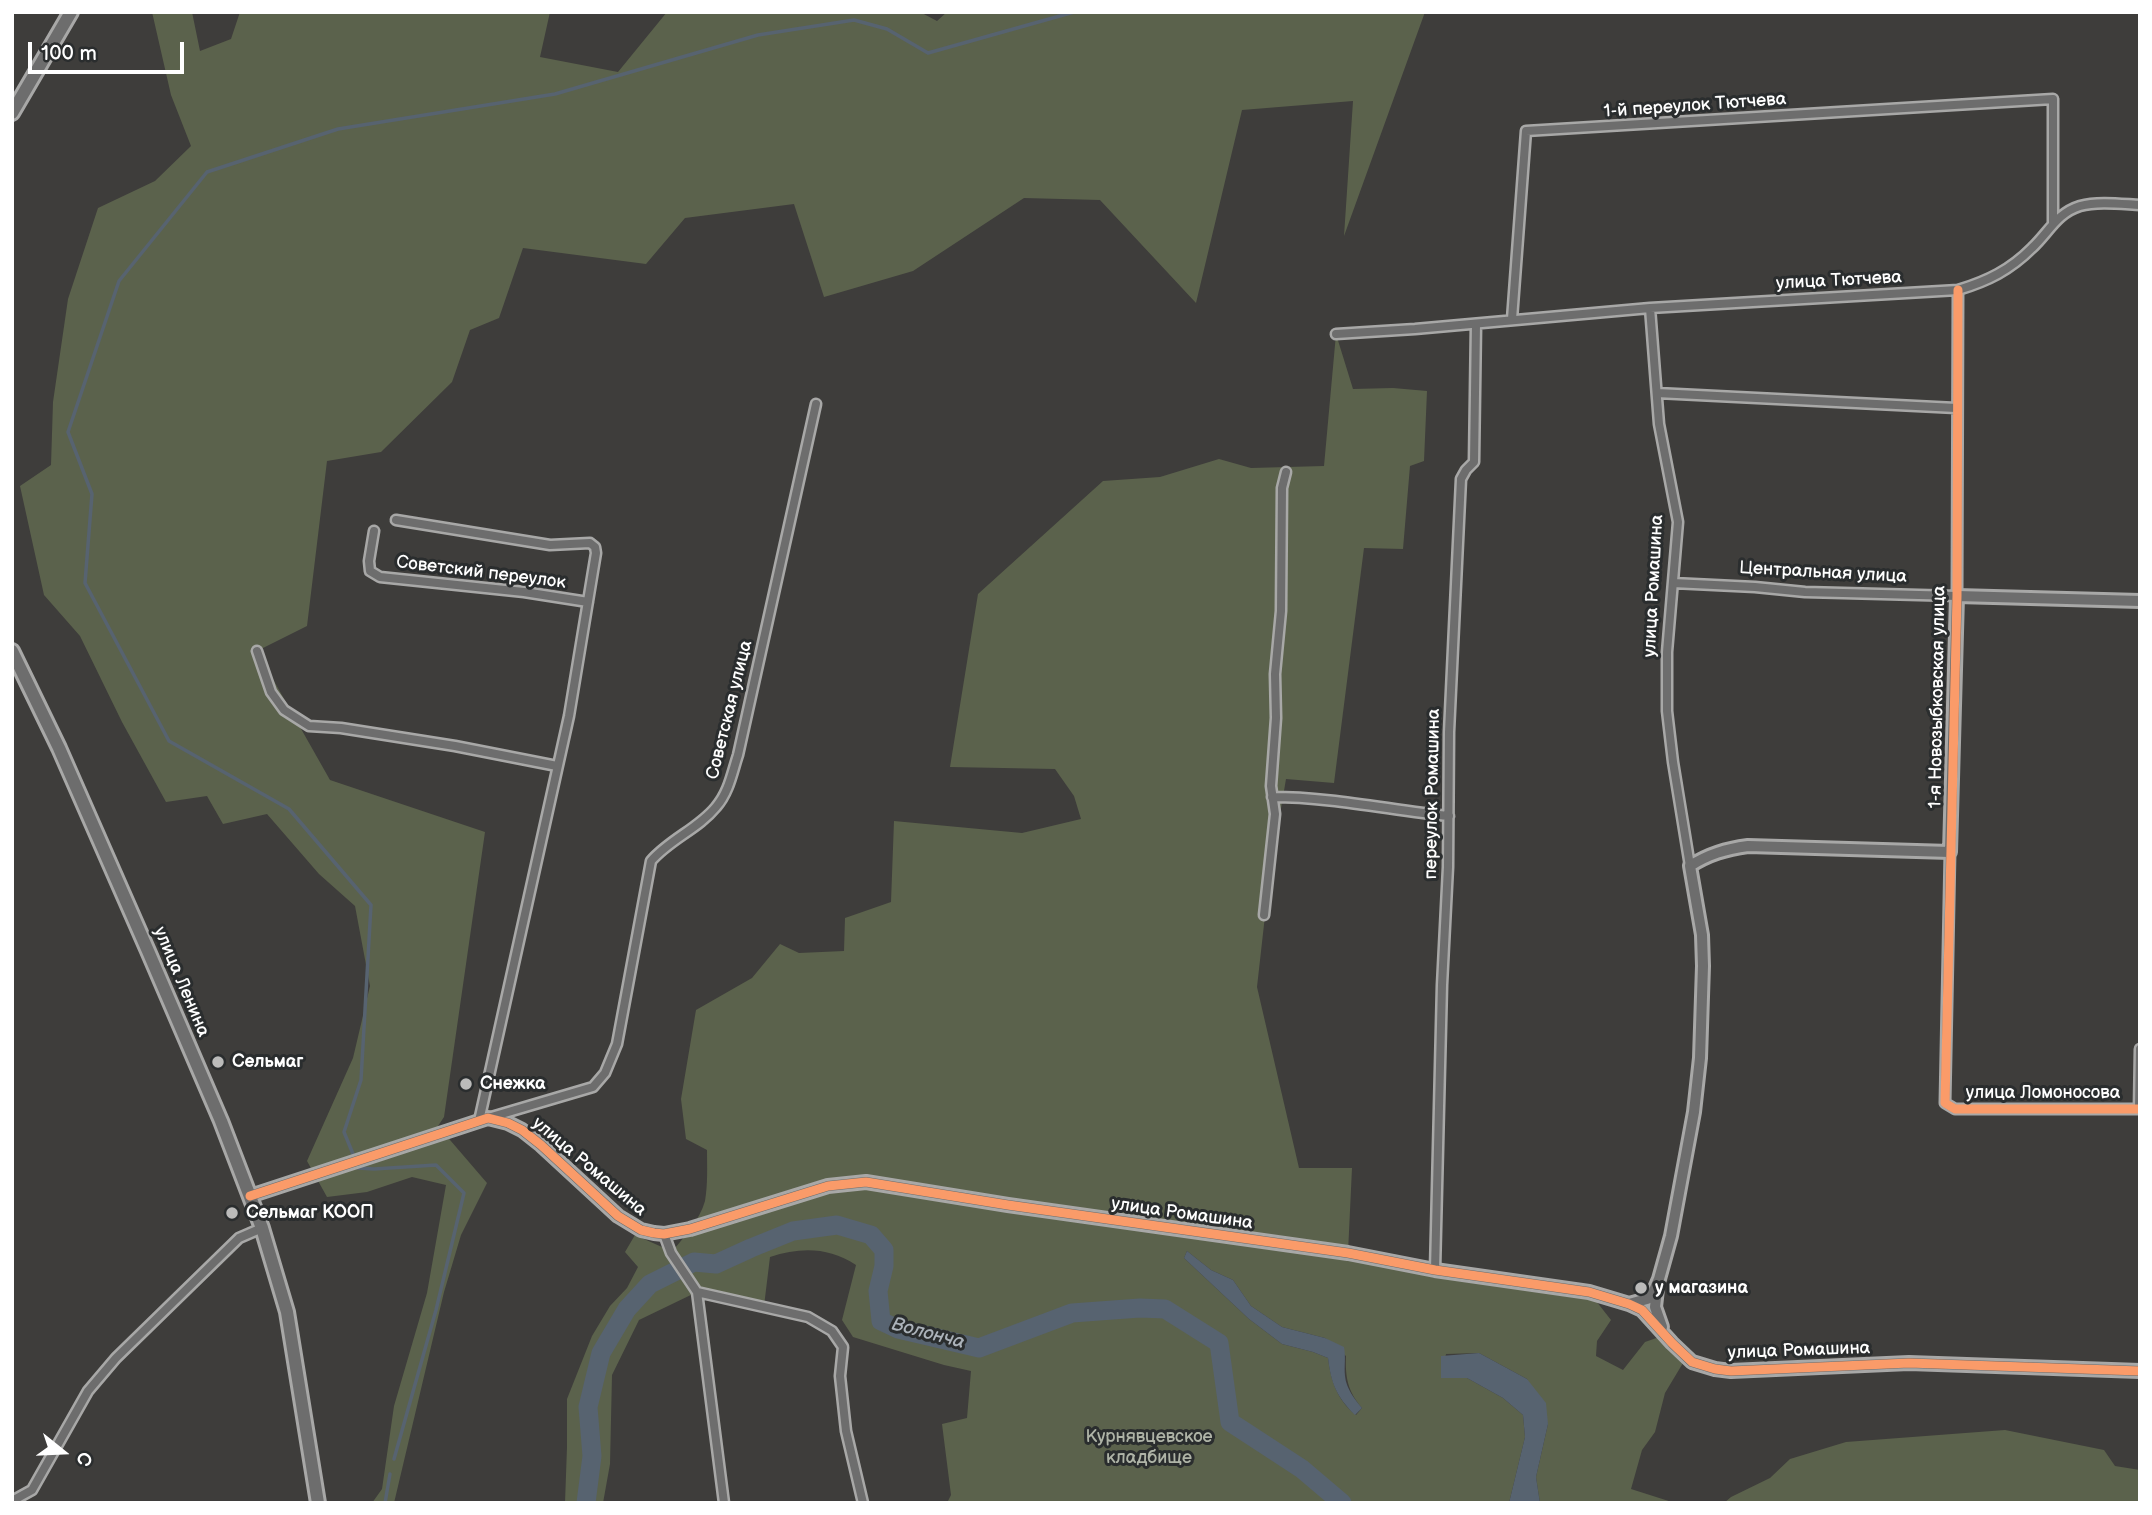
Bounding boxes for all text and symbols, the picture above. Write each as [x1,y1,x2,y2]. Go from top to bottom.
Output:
scale bar [32,28,187,72]
text: 100 m [41,41,97,66]
street label: 1-й переулок Тютчева [1603,89,1787,123]
street label: улица Тютчева [1776,267,1902,295]
street label: улица Ромашина [1639,514,1669,658]
street label: Советский переулок [395,552,567,594]
street label: Центральная улица [1739,558,1907,588]
street label: 1-я Новозыбковская улица [1925,585,1951,809]
street label: Советская улица [702,638,758,782]
street label: переулок Ромашина [1421,708,1445,880]
street label: улица Ленина [148,924,214,1040]
place label: Сельмаг [232,1051,303,1073]
marker: Сельмаг [210,1054,226,1070]
place label: Снежка [480,1073,545,1095]
marker: Снежка [458,1076,474,1092]
street label: улица Ломоносова [1966,1082,2120,1104]
street label: улица Ромашина [527,1113,651,1221]
street label: улица Ромашина [1110,1193,1254,1235]
place label: Сельмаг КООП [246,1202,374,1224]
marker: Сельмаг КООП [224,1205,240,1221]
place label: у магазина [1655,1277,1748,1299]
marker: у магазина [1633,1280,1649,1296]
water label: Волонча [889,1313,967,1355]
street label: улица Ромашина [1727,1338,1871,1364]
north arrow [28,1417,98,1487]
park label: Курнявцевское кладбище [1085,1426,1213,1468]
text: С [70,1449,96,1468]

